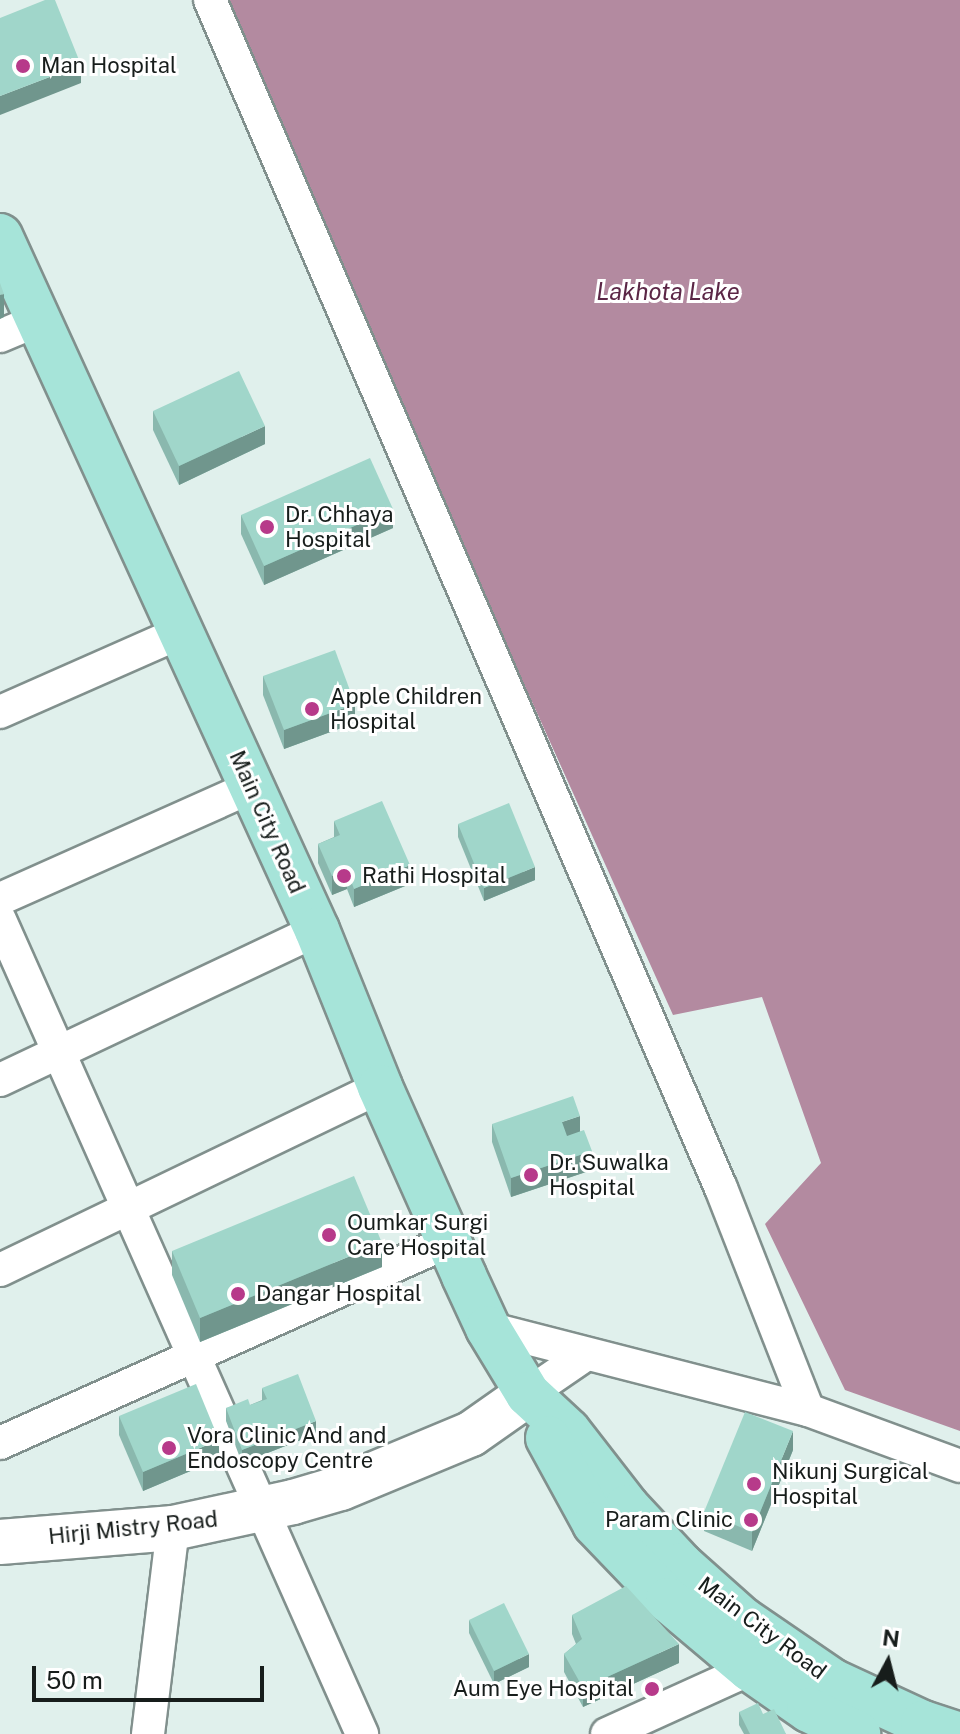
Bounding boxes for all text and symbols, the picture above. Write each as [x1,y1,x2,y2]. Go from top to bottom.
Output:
place label: Man Hospital [41,53,177,79]
marker: Man Hospital [12,55,34,77]
water label: Lakhota Lake [596,278,740,306]
place label: Dr. Chhaya Hospital [285,501,394,552]
marker: Dr. Chhaya Hospital [256,516,278,538]
place label: Apple Children Hospital [330,683,482,734]
marker: Apple Children Hospital [301,698,323,720]
street label: Main City Road [224,746,310,898]
place label: Rathi Hospital [362,863,506,889]
marker: Rathi Hospital [333,865,355,887]
place label: Dr. Suwalka Hospital [549,1149,669,1200]
marker: Dr. Suwalka Hospital [520,1164,542,1186]
place label: Oumkar Surgi Care Hospital [347,1209,488,1260]
marker: Oumkar Surgi Care Hospital [318,1224,340,1246]
place label: Dangar Hospital [256,1281,422,1307]
marker: Dangar Hospital [227,1283,249,1305]
place label: Vora Clinic And and Endoscopy Centre [187,1422,386,1474]
marker: Vora Clinic And and Endoscopy Centre [158,1437,180,1459]
place label: Nikunj Surgical Hospital [772,1458,929,1510]
marker: Nikunj Surgical Hospital [743,1473,765,1495]
street label: Hirji Mistry Road [47,1506,219,1550]
place label: Param Clinic [605,1507,733,1533]
marker: Param Clinic [740,1509,762,1531]
street label: Main City Road [693,1571,831,1685]
north arrow [848,1622,928,1702]
text: N [881,1624,901,1652]
scale bar [36,1650,268,1700]
text: 50 m [46,1666,103,1694]
place label: Aum Eye Hospital [453,1676,634,1702]
marker: Aum Eye Hospital [641,1678,663,1700]

